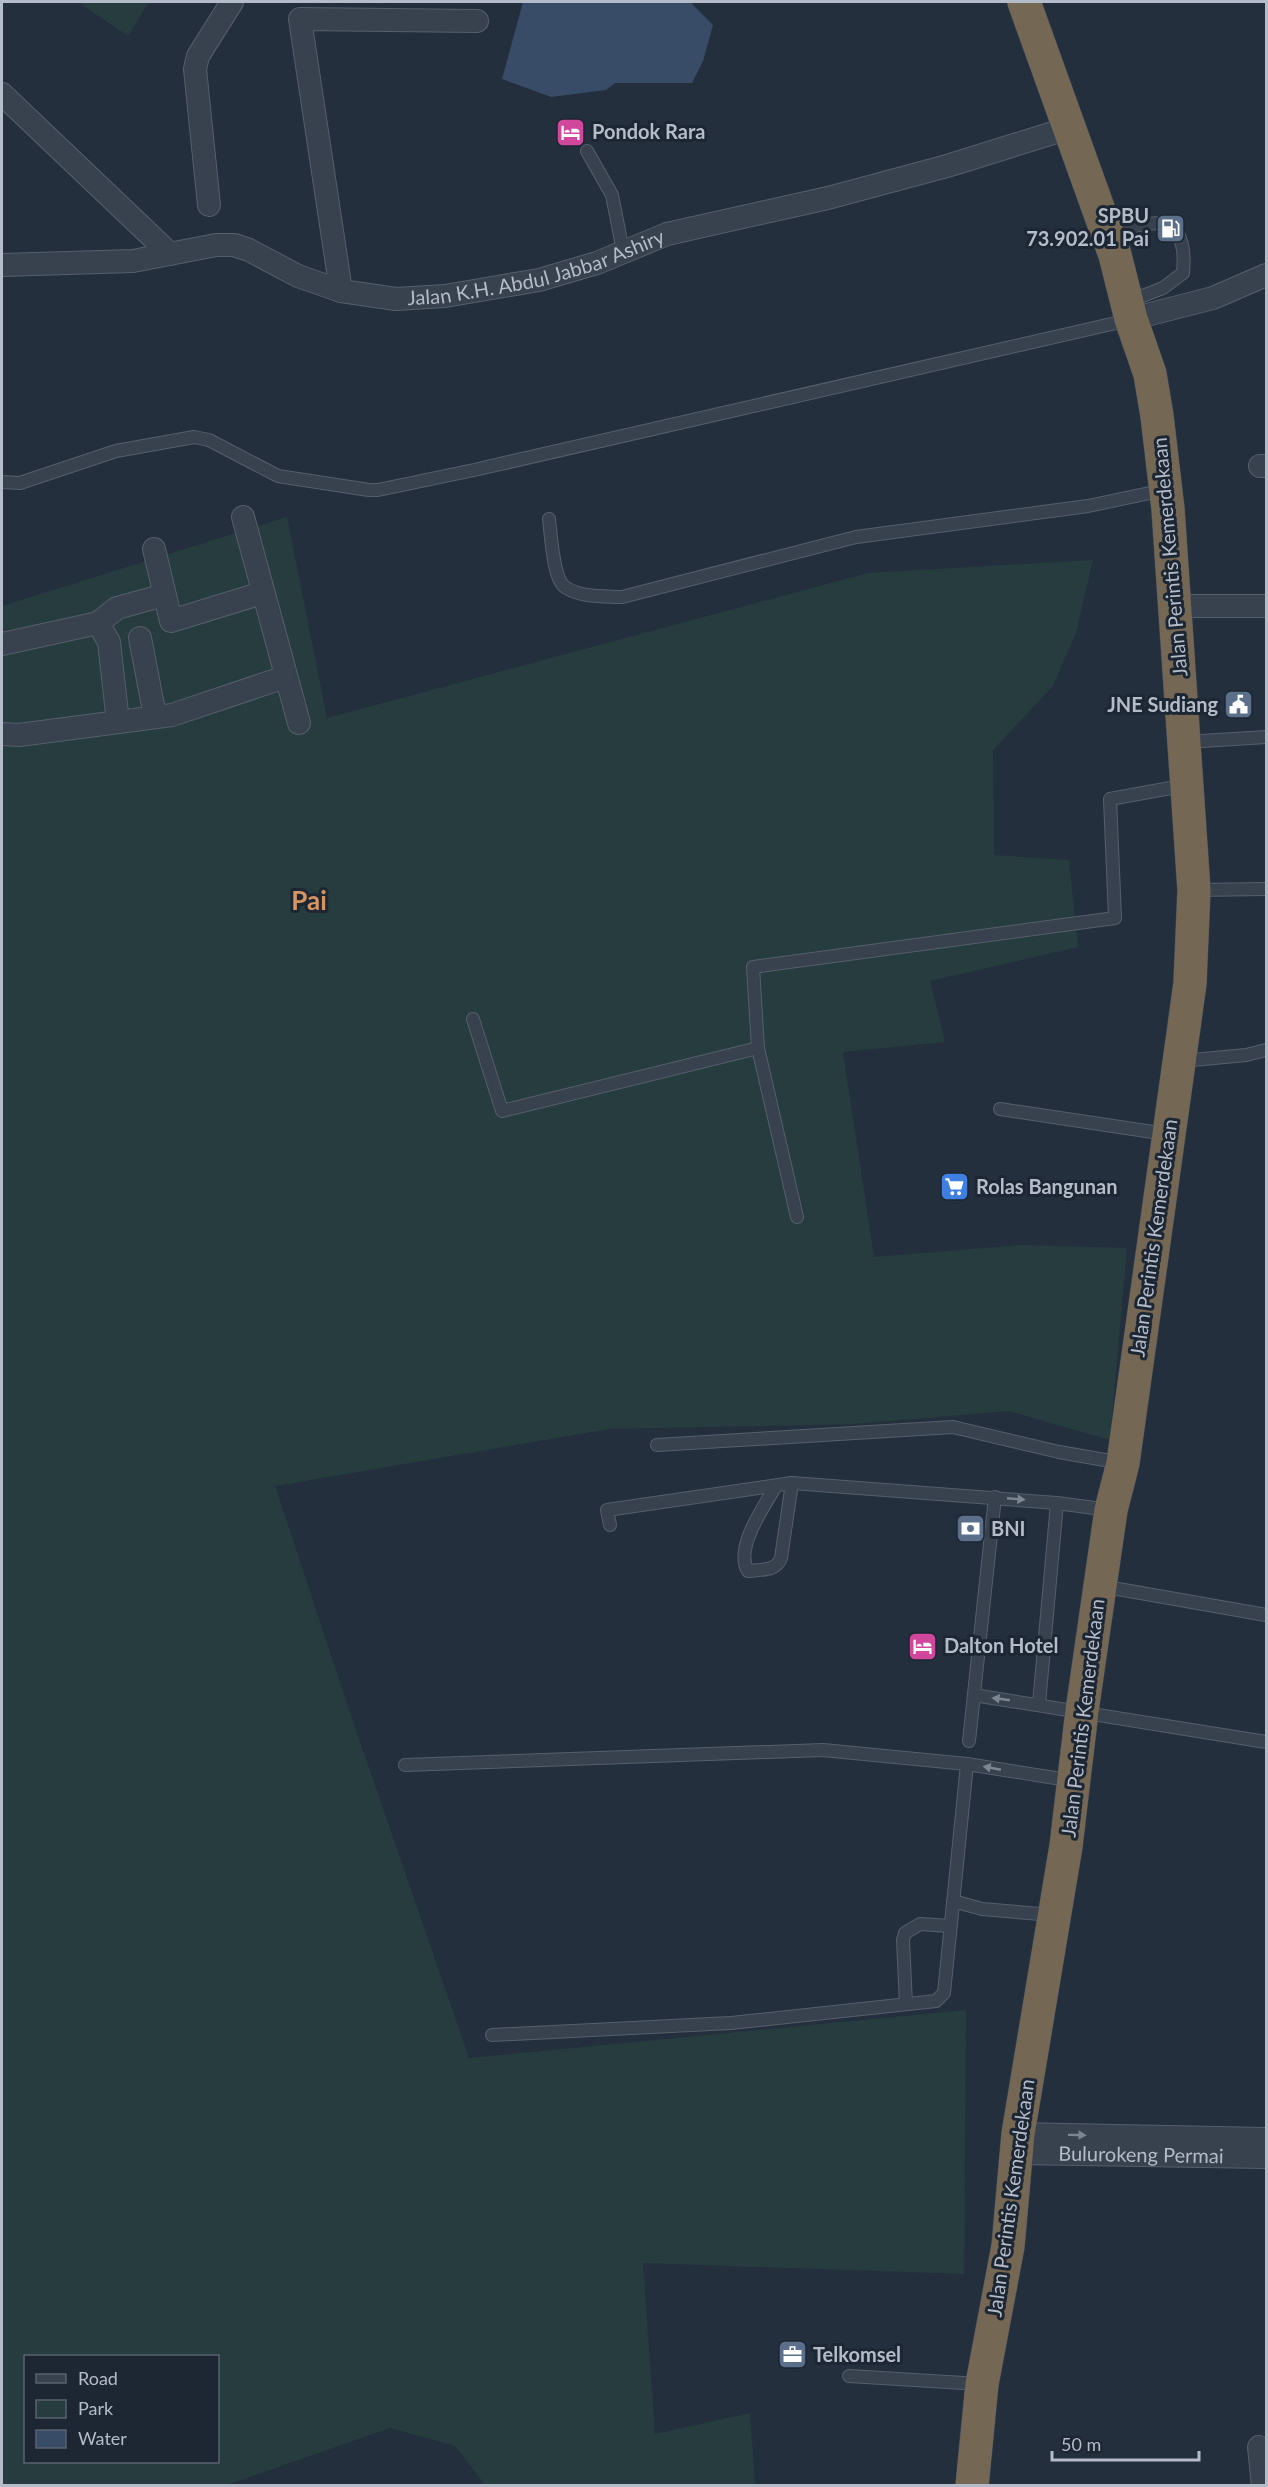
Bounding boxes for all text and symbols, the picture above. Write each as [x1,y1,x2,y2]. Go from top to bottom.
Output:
hotel icon: Pondok Rara [555,116,587,148]
place label: Pondok Rara [592,119,705,143]
place label: SPBU 73.902.01 Pai [1026,203,1149,250]
fuel station icon: SPBU 73.902.01 Pai [1154,212,1186,244]
street label: Jalan K.H. Abdul Jabbar Ashiry [407,223,668,309]
street label: Jalan Perintis Kemerdekaan [1147,436,1191,678]
public building icon: JNE Sudiang [1223,689,1255,721]
place label: JNE Sudiang [1107,692,1218,716]
district label: Pai [291,884,327,916]
street label: Jalan Perintis Kemerdekaan [1124,1117,1182,1358]
supermarket icon: Rolas Bangunan [939,1171,971,1203]
place label: Rolas Bangunan [976,1174,1117,1198]
one-way arrow [1007,1494,1026,1504]
bank icon: BNI [954,1513,986,1545]
place label: BNI [991,1516,1026,1540]
street label: Jalan Perintis Kemerdekaan [1055,1597,1109,1838]
hotel icon: Dalton Hotel [907,1630,939,1662]
place label: Dalton Hotel [944,1633,1058,1657]
one-way arrow [991,1695,1010,1704]
one-way arrow [982,1763,1001,1772]
street label: Jalan Perintis Kemerdekaan [981,2077,1039,2318]
one-way arrow [1067,2130,1086,2140]
street label: Bulurokeng Permai [1058,2141,1224,2167]
office icon: Telkomsel [776,2339,808,2371]
place label: Telkomsel [813,2342,901,2366]
legend [24,2355,219,2463]
text: Road [78,2367,118,2389]
text: Park [78,2397,114,2419]
scale bar [1052,2424,1199,2462]
text: Water [78,2427,127,2449]
text: 50 m [1061,2433,1101,2455]

